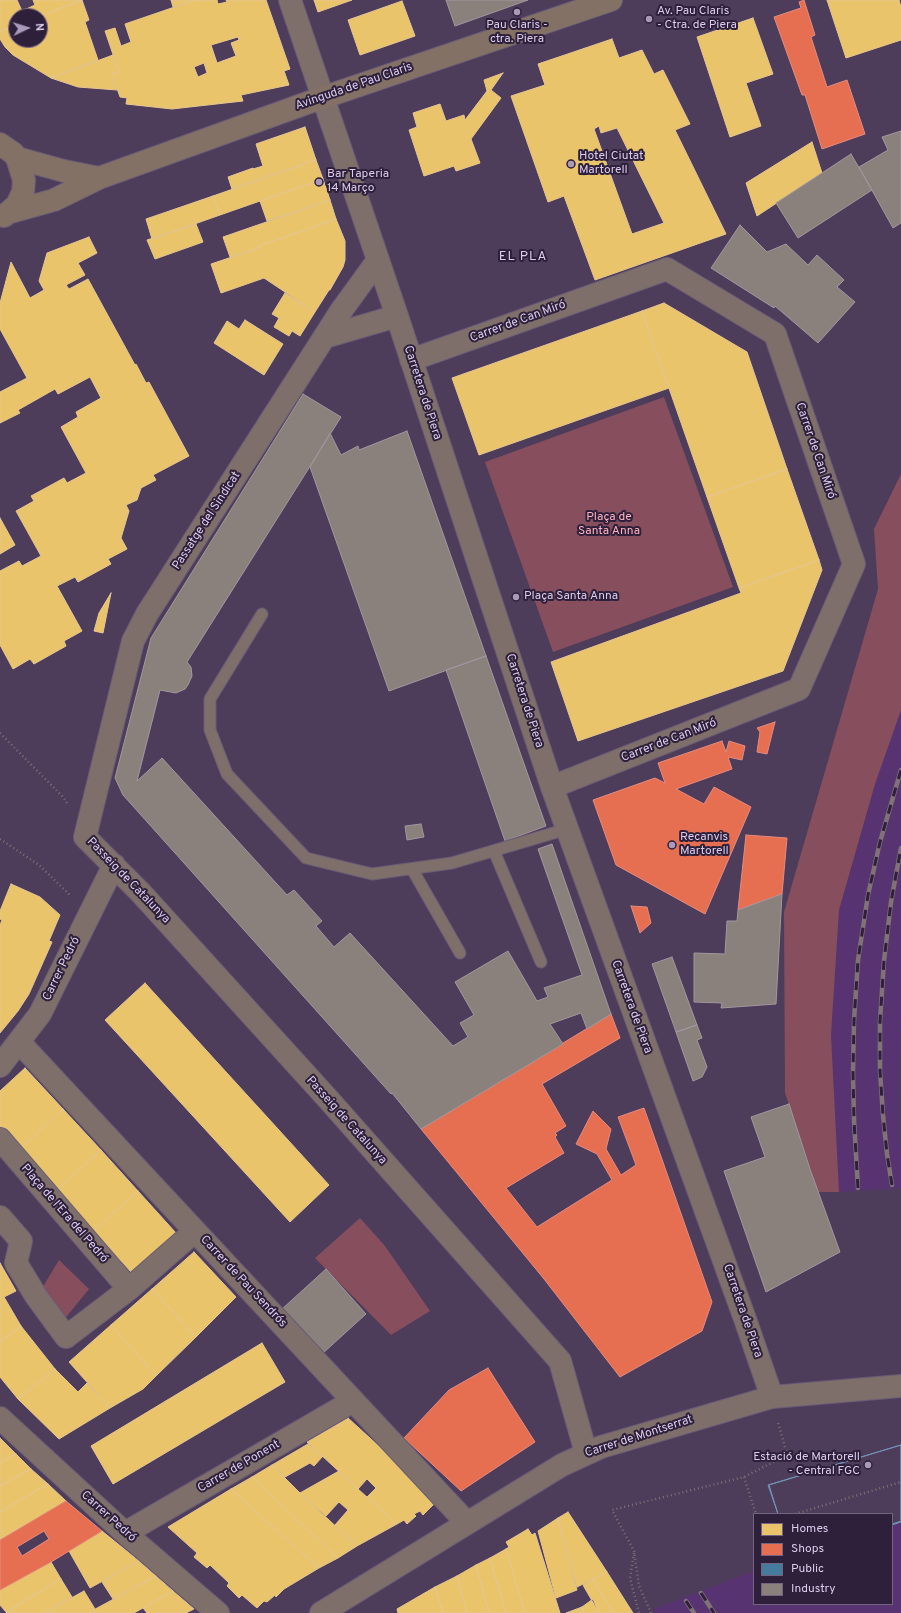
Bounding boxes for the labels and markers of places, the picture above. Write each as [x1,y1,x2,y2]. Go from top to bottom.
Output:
place label: Av. Pau Claris - Ctra. de Piera [657,5,737,33]
marker: Pau Claris - ctra. Piera [512,7,522,17]
marker: Av. Pau Claris - Ctra. de Piera [644,14,654,24]
place label: Pau Claris - ctra. Piera [486,19,548,47]
place label: Hotel Ciutat Martorell [579,150,643,178]
marker: Hotel Ciutat Martorell [566,159,576,169]
place label: Bar Taperia 14 Março [327,168,389,196]
marker: Bar Taperia 14 Março [314,177,324,187]
place label: Plaça Santa Anna [524,590,618,604]
marker: Plaça Santa Anna [511,592,521,602]
place label: Recanvis Martorell [680,831,729,859]
marker: Recanvis Martorell [667,840,677,850]
place label: Estació de Martorell - Central FGC [753,1451,860,1479]
marker: Estació de Martorell - Central FGC [863,1460,873,1470]

